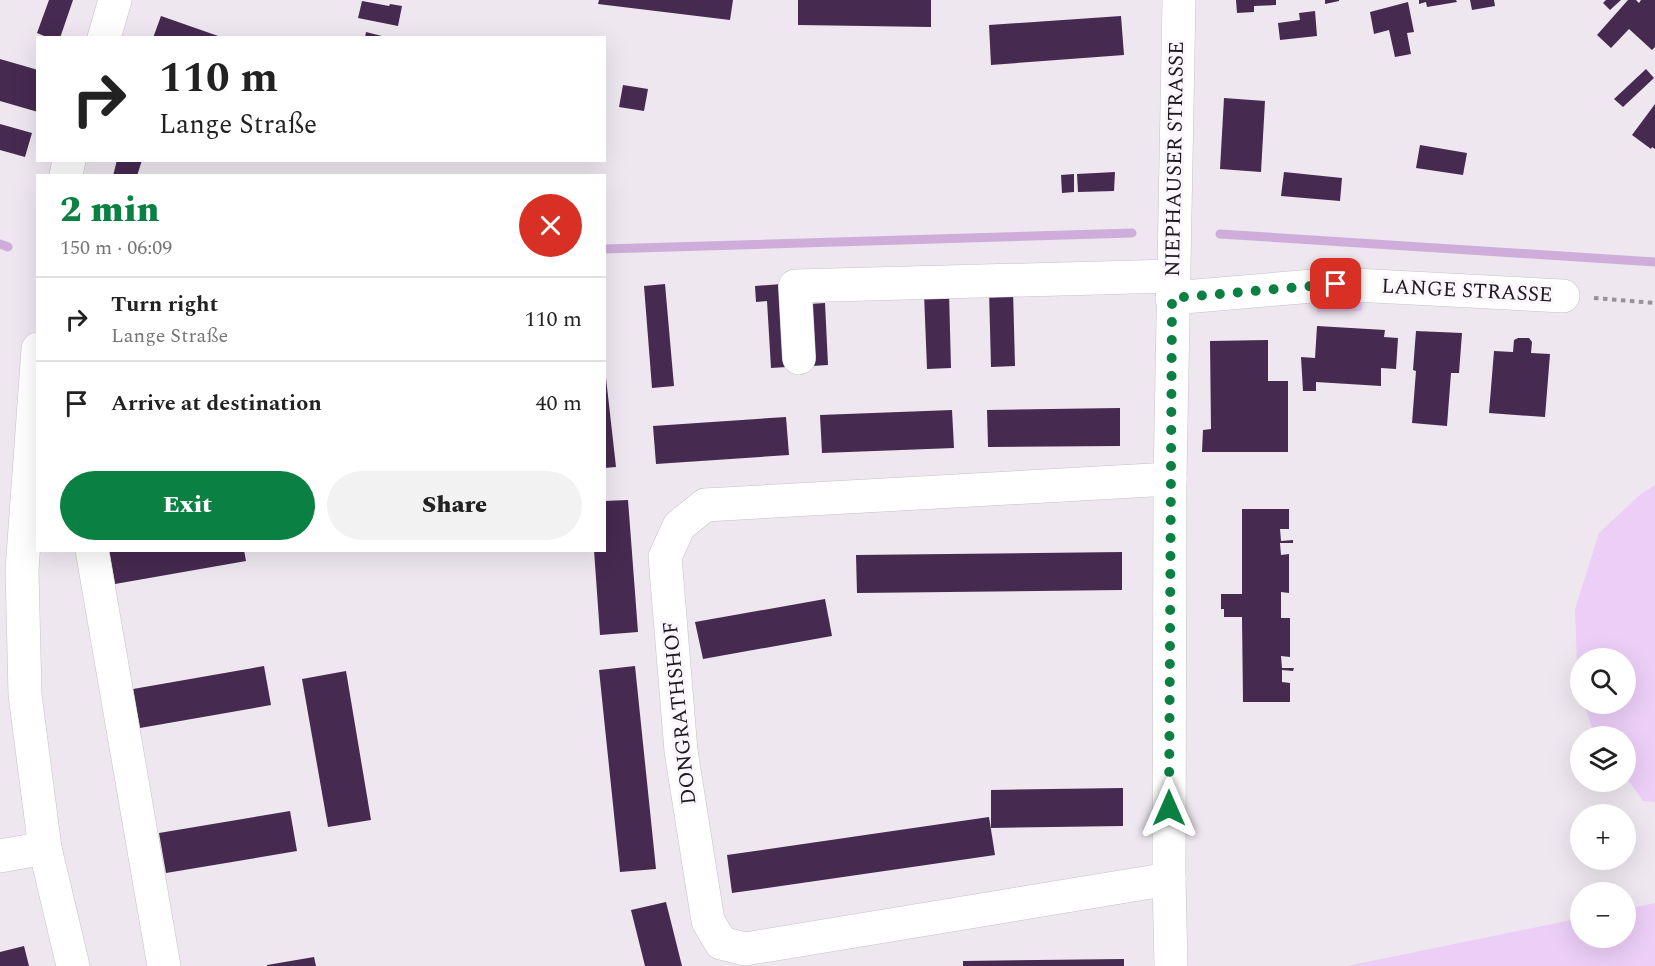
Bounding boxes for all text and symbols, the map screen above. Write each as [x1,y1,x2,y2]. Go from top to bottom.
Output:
street label: NIEPHAUSER STRASSE [1157,41,1193,277]
text: 110 m [159,47,278,110]
icon: right [60,60,138,138]
text: Lange Straße [159,104,317,146]
text: 2 min [60,183,160,238]
button: close [519,194,582,257]
text: 150 m · 06:09 [60,233,172,263]
pin [1310,258,1361,309]
icon: arrive [1319,267,1352,300]
street label: LANGE STRASSE [1381,271,1553,311]
text: Turn right [111,288,218,321]
icon: right [60,303,93,336]
text: 110 m [525,303,582,336]
text: Lange Straße [111,321,228,351]
icon: arrive [60,387,93,420]
text: Arrive at destination [111,387,322,420]
text: 40 m [536,387,582,420]
button: Exit [60,471,315,540]
button: Share [327,471,582,540]
street label: DONGRATHSHOF [654,620,706,806]
map controls [1570,648,1636,948]
button: search [1570,648,1636,714]
button: layers [1570,726,1636,792]
position arrow [1137,776,1201,840]
button: + [1570,804,1636,870]
button: − [1570,882,1636,948]

